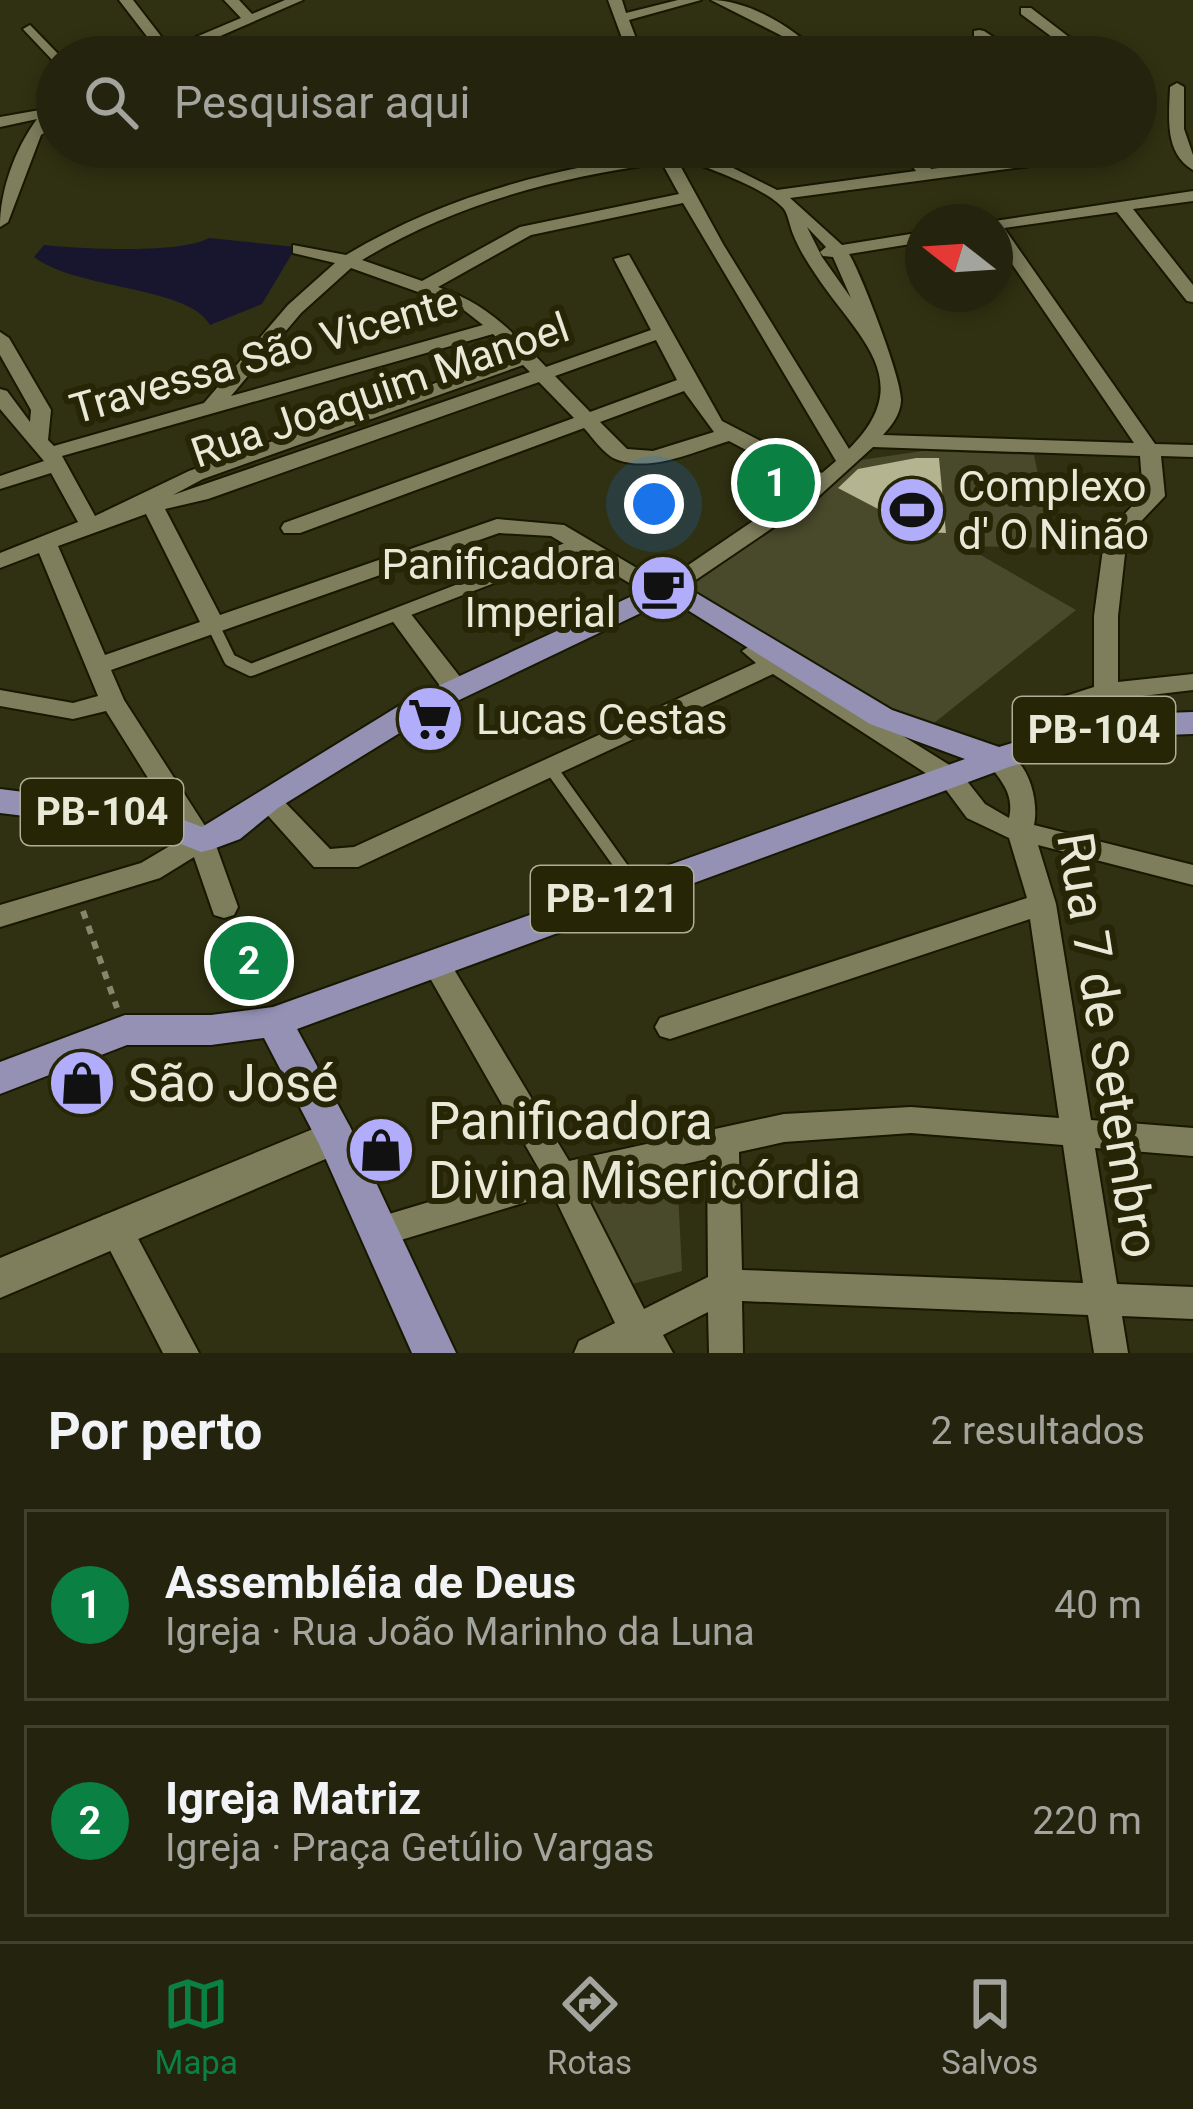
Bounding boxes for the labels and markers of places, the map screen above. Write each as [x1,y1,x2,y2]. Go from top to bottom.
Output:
pin: 1 [737,438,815,528]
place label: Complexo d' O Ninão [958,462,1149,559]
sports icon: Complexo d' O Ninão [877,475,947,545]
place label: Panificadora Imperial [381,540,616,637]
cafe icon: Panificadora Imperial [628,553,698,623]
supermarket icon: Lucas Cestas [395,684,465,754]
place label: Lucas Cestas [476,695,727,744]
pin: 2 [210,916,288,1006]
shop icon: São José [47,1048,117,1118]
place label: São José [128,1054,338,1113]
place label: Panificadora Divina Misericórdia [428,1092,861,1210]
shop icon: Panificadora Divina Misericórdia [346,1115,416,1185]

